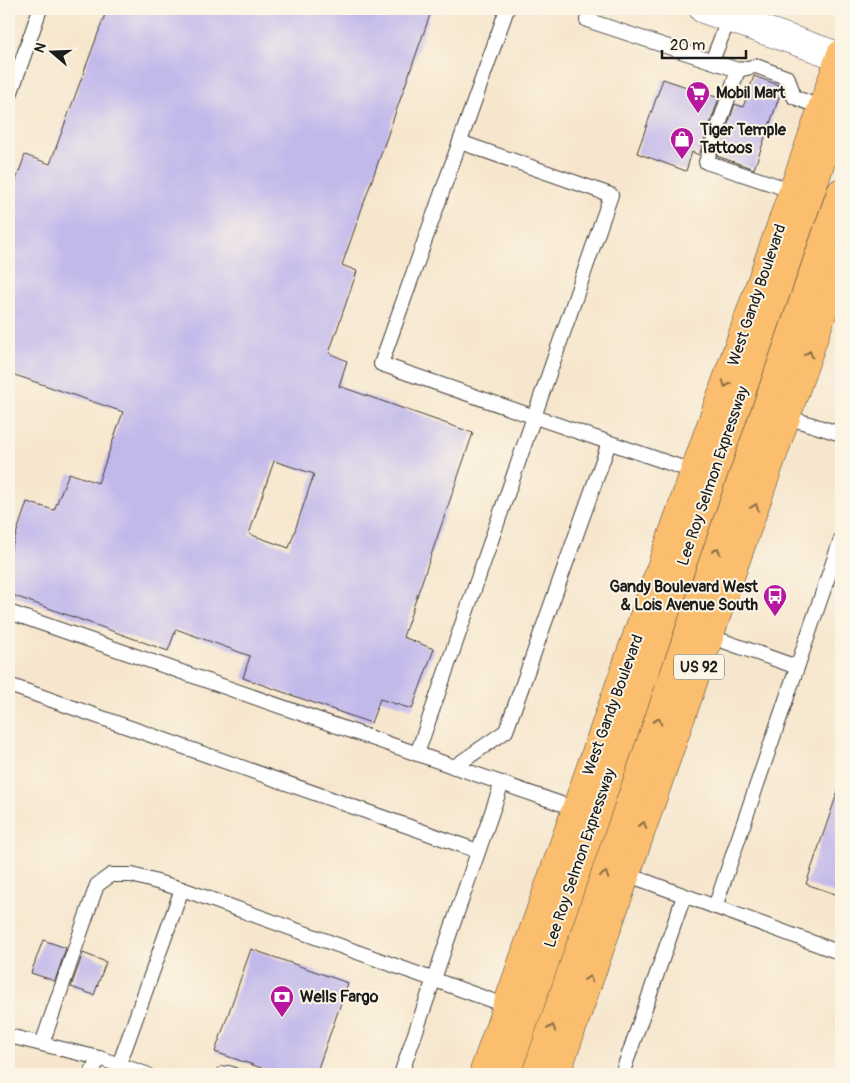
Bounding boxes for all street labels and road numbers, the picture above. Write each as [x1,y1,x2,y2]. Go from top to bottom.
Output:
street label: West Gandy Boulevard [723,221,791,369]
street label: Lee Roy Selmon Expressway [673,384,753,568]
street label: West Gandy Boulevard [578,632,648,778]
road number: US 92 [674,654,724,680]
street label: Lee Roy Selmon Expressway [540,766,620,950]

